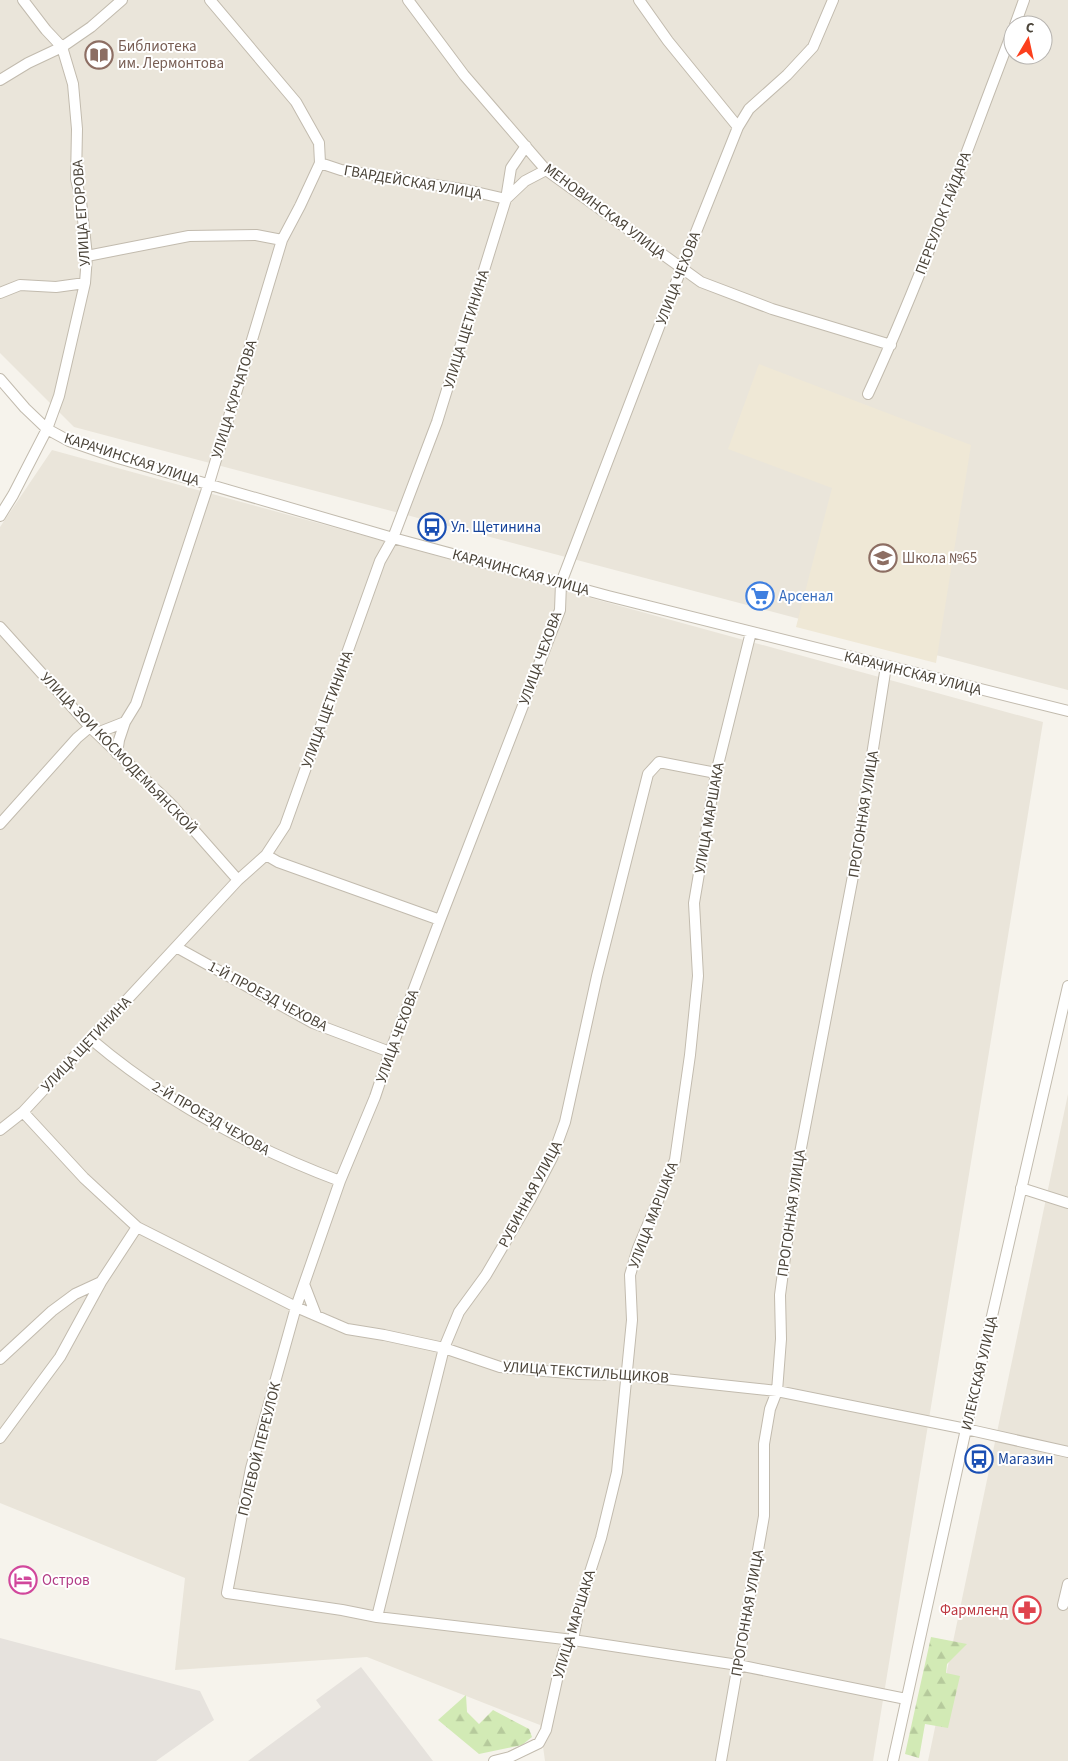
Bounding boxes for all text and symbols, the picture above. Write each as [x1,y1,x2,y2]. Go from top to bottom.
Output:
north arrow [1003,15,1053,65]
text: С [1024,18,1035,39]
place label: Библиотека им. Лермонтова [118,36,224,74]
library icon: Библиотека им. Лермонтова [84,40,114,70]
street label: ПЕРЕУЛОК ГАЙДАРА [910,148,977,278]
street label: УЛИЦА ЕГОРОВА [67,158,96,267]
street label: МЕНОВИНСКАЯ УЛИЦА [539,158,671,265]
street label: ГВАРДЕЙСКАЯ УЛИЦА [342,160,484,205]
street label: УЛИЦА ЧЕХОВА [651,228,706,328]
street label: УЛИЦА ЩЕТИНИНА [438,266,495,391]
street label: УЛИЦА КУРЧАТОВА [207,337,263,461]
street label: КАРАЧИНСКАЯ УЛИЦА [61,428,203,492]
bus stop icon: Ул. Щетинина [417,512,447,542]
place label: Ул. Щетинина [451,517,541,538]
school or university icon: Школа №65 [868,543,898,573]
street label: КАРАЧИНСКАЯ УЛИЦА [450,544,593,601]
place label: Школа №65 [902,548,977,569]
supermarket icon: Арсенал [745,581,775,611]
place label: Арсенал [779,586,833,607]
street label: УЛИЦА ЧЕХОВА [514,608,567,708]
street label: КАРАЧИНСКАЯ УЛИЦА [842,646,985,701]
street label: УЛИЦА ЩЕТИНИНА [297,647,359,771]
street label: УЛИЦА ЗОИ КОСМОДЕМЬЯНСКОЙ [35,668,202,839]
street label: ПРОГОННАЯ УЛИЦА [843,748,884,879]
street label: УЛИЦА МАРШАКА [689,760,730,875]
street label: 1-Й ПРОЕЗД ЧЕХОВА [204,956,332,1037]
street label: УЛИЦА ЧЕХОВА [371,986,424,1086]
street label: УЛИЦА ЩЕТИНИНА [37,991,137,1097]
street label: 2-Й ПРОЕЗД ЧЕХОВА [148,1076,274,1161]
street label: РУБИННАЯ УЛИЦА [493,1137,568,1251]
street label: ПРОГОННАЯ УЛИЦА [772,1147,811,1278]
street label: УЛИЦА МАРШАКА [623,1158,684,1271]
street label: ИЛЕКСКАЯ УЛИЦА [956,1313,1003,1432]
street label: УЛИЦА ТЕКСТИЛЬЩИКОВ [502,1356,670,1389]
street label: ПОЛЕВОЙ ПЕРЕУЛОК [233,1380,286,1518]
bus stop icon: Магазин [964,1444,994,1474]
place label: Магазин [998,1449,1053,1470]
street label: ПРОГОННАЯ УЛИЦА [726,1547,769,1678]
hotel icon: Остров [8,1565,38,1595]
street label: УЛИЦА МАРШАКА [548,1566,601,1681]
place label: Остров [42,1570,90,1591]
pharmacy icon: Фармленд [1012,1595,1042,1625]
place label: Фармленд [940,1600,1008,1621]

